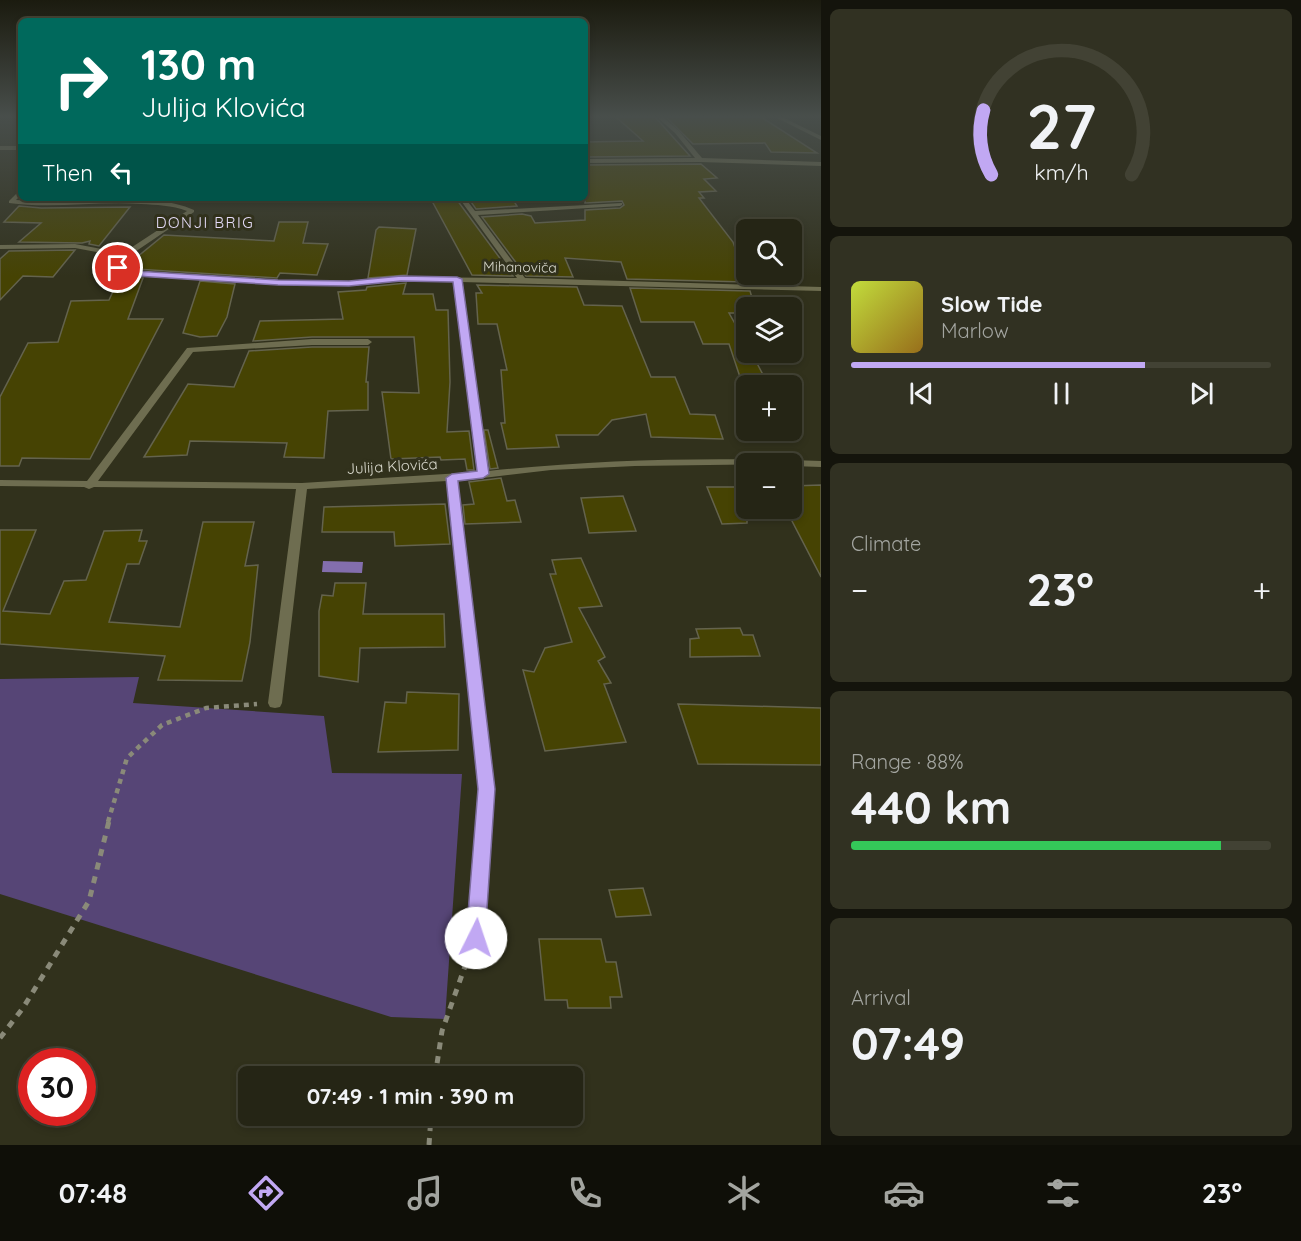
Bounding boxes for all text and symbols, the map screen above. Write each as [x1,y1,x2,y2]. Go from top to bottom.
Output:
text: 130 m [141,38,256,91]
icon: right [42,42,120,120]
text: 27 [1026,87,1096,165]
text: Julija Klovića [141,90,306,124]
icon: left [105,156,138,189]
text: Then [42,159,93,187]
text: km/h [1034,159,1088,185]
district label: DONJI BRIG [156,213,254,232]
map controls [736,219,802,519]
button: search [736,219,802,285]
pin [92,242,143,293]
icon: arrive [101,251,134,284]
street label: Mihanoviča [483,257,557,277]
text: Slow Tide [941,290,1042,318]
button: layers [736,297,802,363]
text: Marlow [941,318,1009,343]
button: + [736,375,802,441]
icon: previous [905,377,938,410]
icon: pause [1045,377,1078,410]
icon: next [1185,377,1218,410]
button: − [736,453,802,519]
street label: Julija Klovića [346,454,438,478]
text: Climate [851,531,921,556]
text: 23° [1027,561,1094,617]
text: − [851,569,868,610]
text: + [1252,569,1271,610]
text: Range · 88% [851,749,963,774]
text: 440 km [851,779,1011,835]
position arrow [444,906,508,970]
text: Arrival [851,985,911,1010]
text: 07:49 [851,1015,965,1071]
speed limit sign: 30 [18,1048,96,1126]
text: 07:49 · 1 min · 390 m [307,1082,514,1110]
icon: directions [245,1172,287,1214]
icon: music [404,1172,446,1214]
icon: phone [564,1172,606,1214]
icon: climate [723,1172,765,1214]
icon: car [883,1172,925,1214]
icon: filters [1042,1172,1084,1214]
text: 07:48 [59,1176,127,1210]
text: 23° [1202,1176,1242,1210]

